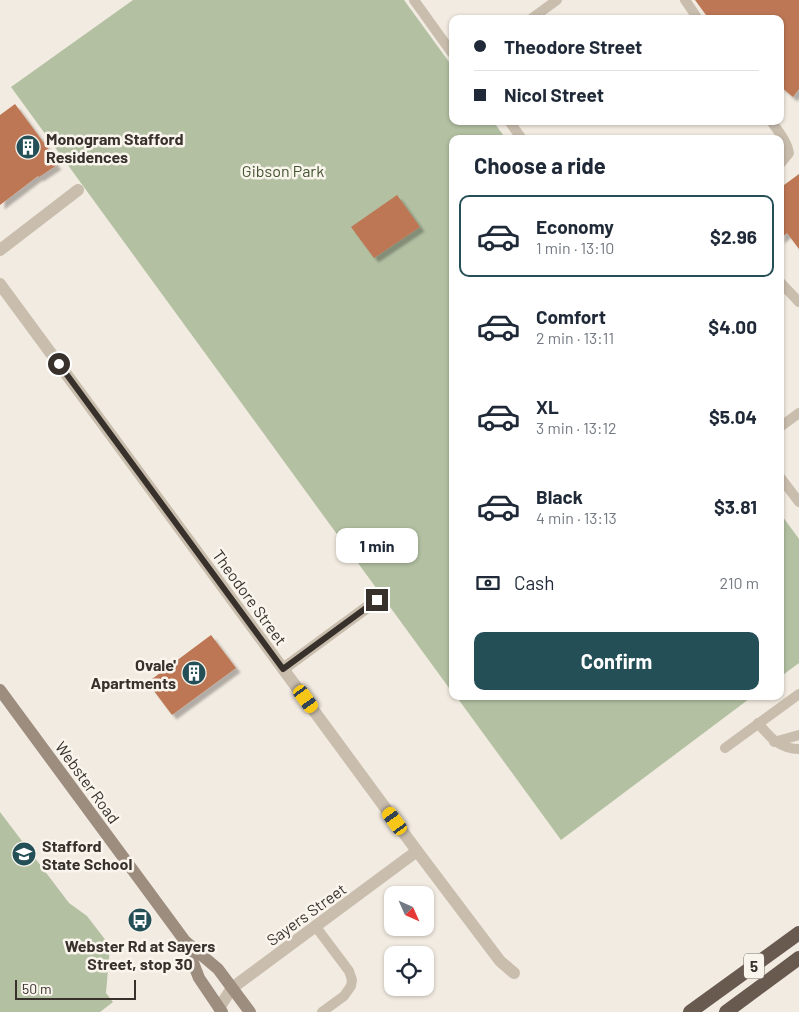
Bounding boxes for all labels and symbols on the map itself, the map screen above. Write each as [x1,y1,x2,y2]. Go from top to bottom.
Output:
place label: Monogram Stafford Residences [46,129,184,166]
building icon: Monogram Stafford Residences [15,134,41,160]
park label: Gibson Park [242,161,324,180]
route start [48,353,70,375]
callout: 1 min [336,528,418,562]
street label: Theodore Street [209,546,291,648]
route end [366,589,388,611]
place label: Ovale' Apartments [91,655,176,692]
building icon: Ovale' Apartments [181,660,207,686]
car [291,682,320,716]
street label: Webster Road [52,737,124,827]
car [380,804,409,838]
place label: Stafford State School [42,836,132,873]
school or university icon: Stafford State School [11,841,37,867]
street label: Sayers Street [263,879,349,949]
north arrow [384,886,434,936]
bus stop icon: Webster Rd at Sayers Street, stop 30 [127,907,153,933]
place label: Webster Rd at Sayers Street, stop 30 [65,936,215,973]
road number: 5 [744,954,764,978]
scale bar [15,977,136,1000]

